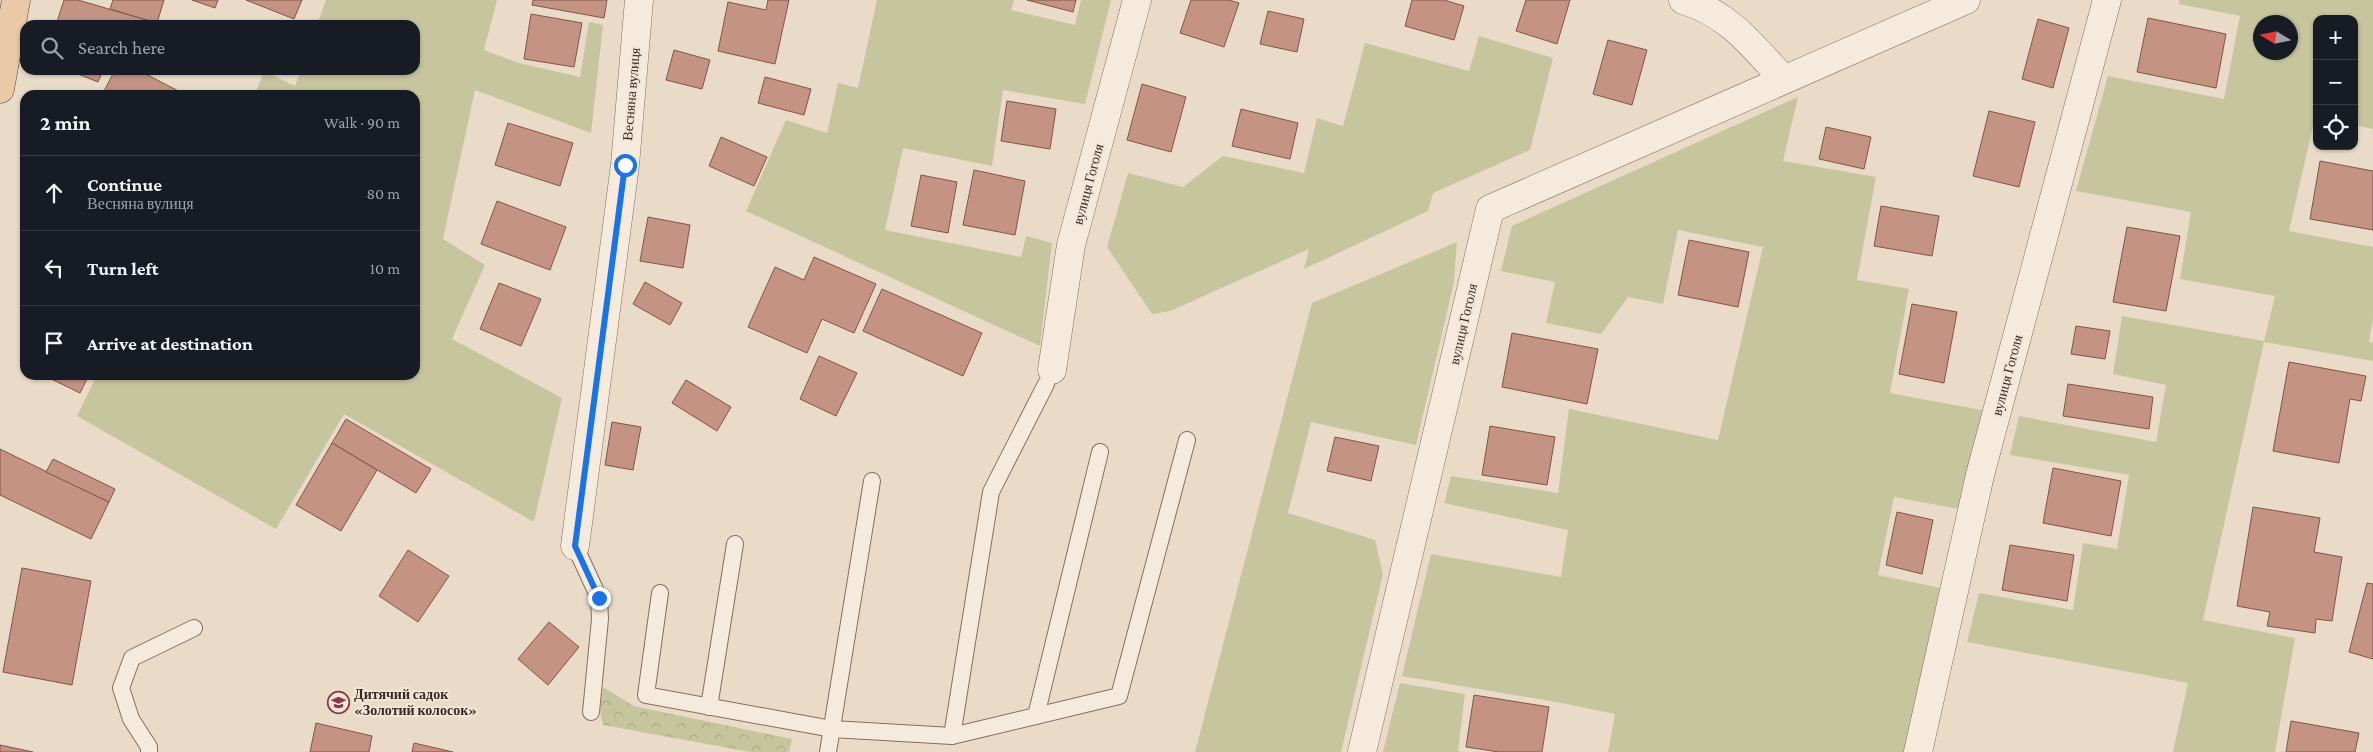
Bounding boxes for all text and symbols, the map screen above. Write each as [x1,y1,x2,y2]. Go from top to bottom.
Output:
north arrow [2253,15,2298,60]
map controls [2313,15,2358,150]
button: + [2313,15,2358,60]
search box [20,20,420,75]
icon: search [38,34,66,62]
text: Search here [78,37,165,58]
street label: Весняна вулиця [619,46,643,141]
button: − [2313,60,2358,105]
button: locate [2313,105,2358,150]
text: 2 min [40,111,91,135]
text: Walk · 90 m [324,114,400,131]
street label: вулиця Гоголя [1070,141,1107,226]
route start [614,154,637,177]
text: Continue [87,174,162,195]
icon: ahead [40,179,68,207]
text: 80 m [366,185,400,202]
text: Весняна вулиця [87,195,194,212]
icon: left [40,254,68,282]
text: Turn left [87,258,159,279]
text: 10 m [370,260,400,277]
street label: вулиця Гоголя [1446,281,1480,366]
icon: arrive [40,329,68,357]
street label: вулиця Гоголя [1989,332,2026,417]
text: Arrive at destination [87,333,253,354]
route end [588,587,611,610]
place label: Дитячий садок «Золотий колосок» [354,686,477,718]
school or university icon: Дитячий садок «Золотий колосок» [326,690,350,714]

